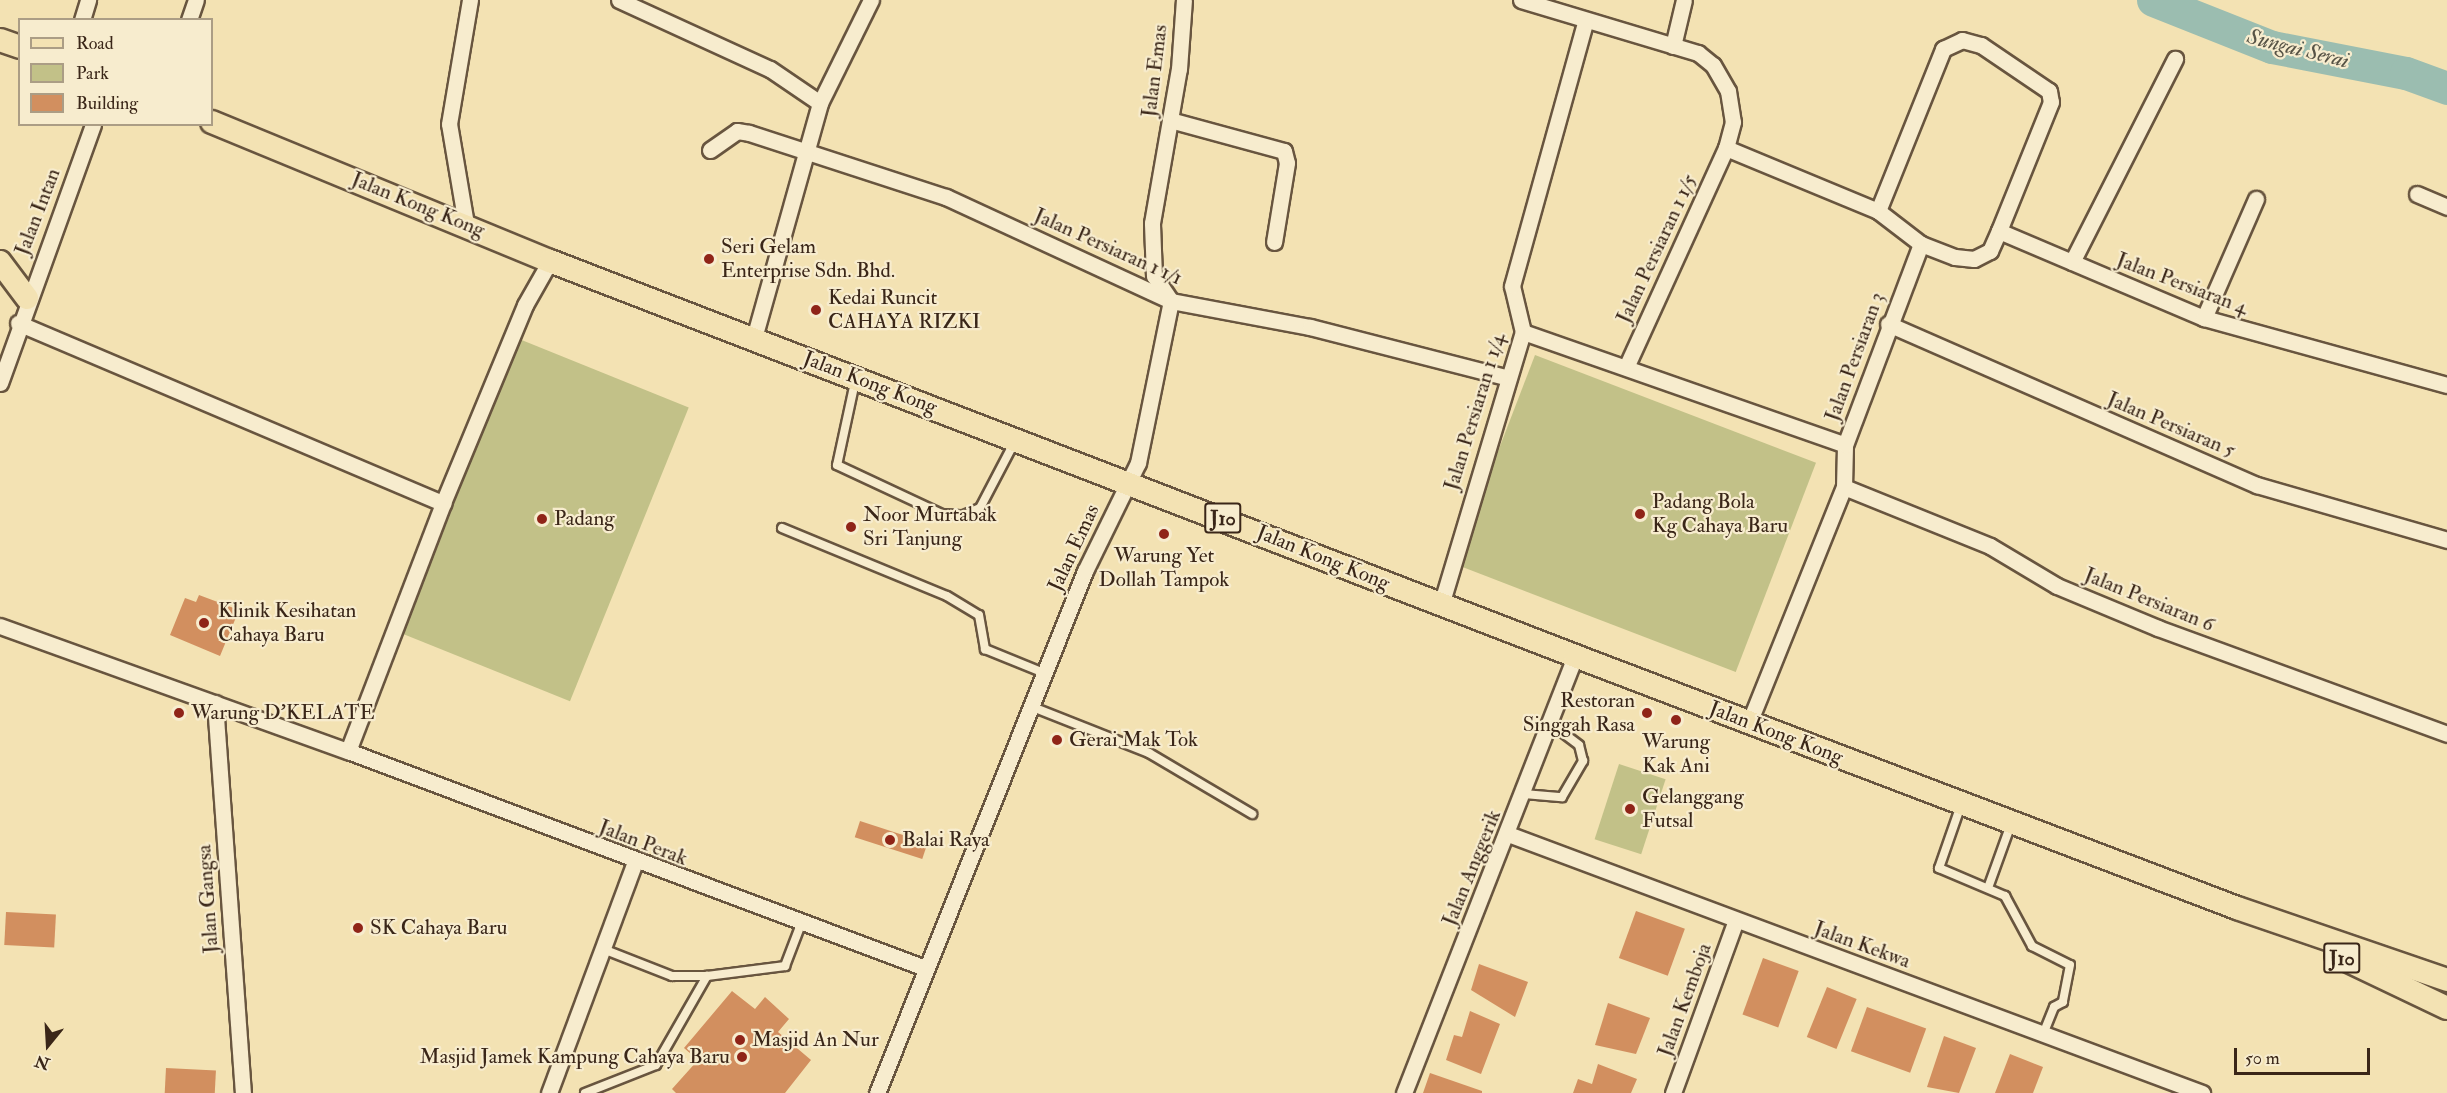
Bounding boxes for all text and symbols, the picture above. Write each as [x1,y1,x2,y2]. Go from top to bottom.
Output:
legend [18,18,213,126]
street label: Jalan Emas [1137,23,1173,119]
water label: Sungai Serai [2244,24,2352,74]
text: Road [76,32,114,55]
text: Park [76,62,109,85]
text: Building [76,92,138,115]
street label: Jalan Intan [10,165,66,259]
street label: Jalan Kong Kong [348,167,488,243]
street label: Jalan Persiaran 1 1/5 [1611,170,1703,328]
street label: Jalan Persiaran 1 1/1 [1030,203,1186,291]
place label: Seri Gelam Enterprise Sdn. Bhd. [721,234,895,284]
street label: Jalan Persiaran 4 [2113,247,2251,321]
marker: Seri Gelam Enterprise Sdn. Bhd. [702,252,716,266]
place label: Kedai Runcit CAHAYA RIZKI [828,285,981,335]
street label: Jalan Persiaran 3 [1820,289,1890,425]
marker: Kedai Runcit CAHAYA RIZKI [809,303,823,317]
street label: Jalan Persiaran 1 1/4 [1439,330,1511,494]
street label: Jalan Kong Kong [799,346,941,420]
street label: Jalan Persiaran 5 [2103,387,2239,463]
place label: Padang Bola Kg Cahaya Baru [1652,489,1788,539]
street label: Jalan Emas [1043,500,1105,596]
road number: J10 [1204,501,1242,535]
place label: Noor Murtabak Sri Tanjung [863,502,997,552]
place label: Padang [554,506,615,532]
marker: Padang Bola Kg Cahaya Baru [1633,507,1647,521]
marker: Padang [535,512,549,526]
marker: Noor Murtabak Sri Tanjung [844,520,858,534]
street label: Jalan Kong Kong [1253,520,1393,596]
marker: Warung Yet Dollah Tampok [1157,527,1171,541]
place label: Warung Yet Dollah Tampok [1099,543,1229,593]
street label: Jalan Persiaran 6 [2080,562,2218,638]
place label: Klinik Kesihatan Cahaya Baru [218,598,356,648]
marker: Klinik Kesihatan Cahaya Baru [195,614,213,632]
place label: Restoran Singgah Rasa [1523,688,1635,738]
street label: Jalan Kong Kong [1705,696,1847,770]
place label: Warung D'KELATE [191,700,375,726]
marker: Warung D'KELATE [172,706,186,720]
marker: Restoran Singgah Rasa [1640,706,1654,720]
marker: Warung Kak Ani [1669,713,1683,727]
place label: Gerai Mak Tok [1069,727,1198,753]
place label: Warung Kak Ani [1642,729,1710,779]
marker: Gerai Mak Tok [1050,733,1064,747]
place label: Gelanggang Futsal [1642,784,1744,834]
marker: Gelanggang Futsal [1623,802,1637,816]
street label: Jalan Anggerik [1437,806,1507,930]
street label: Jalan Perak [595,815,691,871]
place label: Balai Raya [902,827,990,853]
marker: Balai Raya [883,833,897,847]
street label: Jalan Gangsa [192,844,224,954]
place label: SK Cahaya Baru [370,915,507,941]
street label: Jalan Kekwa [1810,916,1914,974]
marker: SK Cahaya Baru [351,921,365,935]
street label: Jalan Kemboja [1653,940,1717,1060]
road number: J10 [2322,941,2362,975]
north arrow [18,1015,78,1075]
place label: Masjid An Nur [752,1027,879,1053]
marker: Masjid An Nur [733,1033,747,1047]
scale bar [2237,1036,2374,1074]
place label: Masjid Jamek Kampung Cahaya Baru [419,1044,730,1070]
text: 50 m [2245,1047,2280,1070]
text: N [33,1050,52,1074]
marker: Masjid Jamek Kampung Cahaya Baru [735,1050,749,1064]

